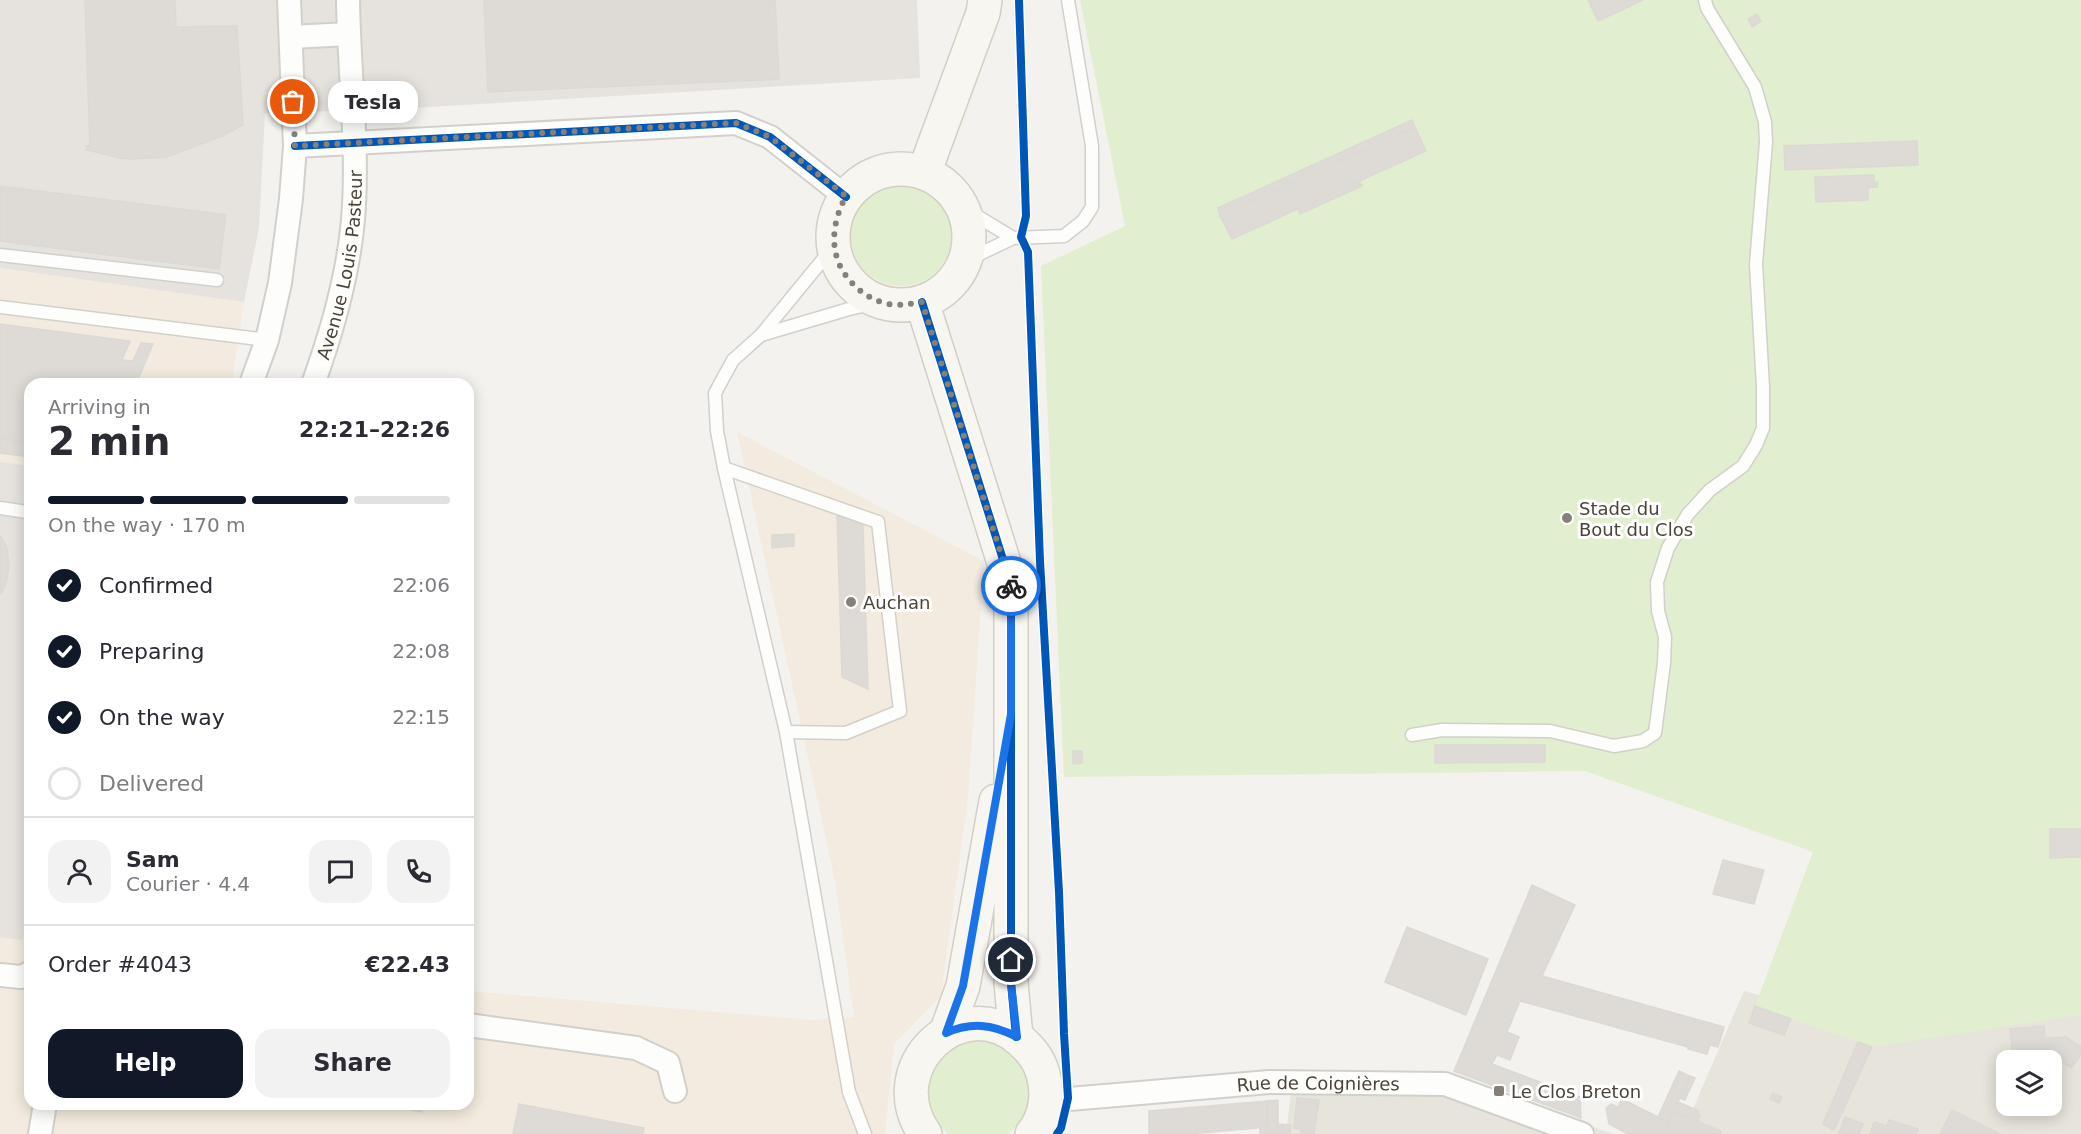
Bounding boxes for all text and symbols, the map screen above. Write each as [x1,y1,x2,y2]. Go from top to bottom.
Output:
pin [267,76,318,127]
callout: Tesla [329,81,419,123]
icon: bag [276,85,309,118]
text: Tesla [345,90,401,114]
street label: Avenue Louis Pasteur [312,169,365,362]
text: Arriving in [48,395,151,419]
text: 22:21–22:26 [299,417,450,442]
text: 2 min [48,419,170,464]
place label: Stade du Bout du Clos [1579,498,1693,540]
marker: Stade du Bout du Clos [1560,511,1574,525]
text: On the way · 170 m [48,513,246,537]
courier [981,556,1041,616]
icon: check [48,569,81,602]
icon: bike [995,570,1028,603]
text: Confirmed [99,573,213,598]
text: 22:06 [392,573,450,597]
place label: Auchan [863,592,930,613]
marker: Auchan [844,595,858,609]
icon: check [48,635,81,668]
text: Preparing [99,639,205,664]
text: 22:08 [392,639,450,663]
icon: check [48,701,81,734]
text: On the way [99,705,225,730]
text: 22:15 [392,705,450,729]
text: Delivered [99,771,204,796]
button: person [48,840,111,903]
button: chat [309,840,372,903]
button: phone [387,840,450,903]
text: Sam [126,847,180,872]
text: Courier · 4.4 [126,872,250,896]
pin [985,934,1036,985]
icon: home [994,943,1027,976]
text: Order #4043 [48,952,192,977]
text: €22.43 [365,952,450,977]
button: Help [48,1029,243,1098]
button: Share [255,1029,450,1098]
map controls [1996,1050,2062,1116]
button: layers [1996,1050,2062,1116]
street label: Rue de Coignières [1236,1071,1400,1095]
place label: Le Clos Breton [1511,1081,1641,1102]
marker: Le Clos Breton [1492,1084,1506,1098]

